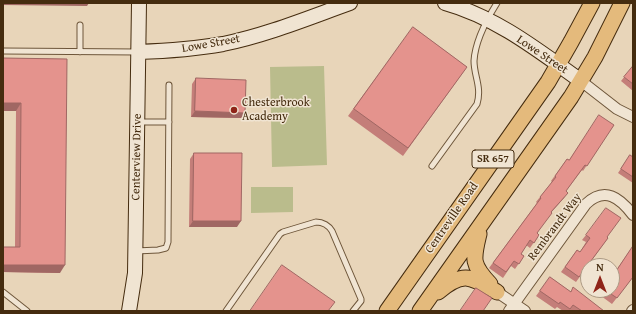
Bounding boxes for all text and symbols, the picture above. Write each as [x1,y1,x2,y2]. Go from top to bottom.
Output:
street label: Lowe Street [181,32,241,56]
street label: Lowe Street [514,33,570,77]
place label: Chesterbrook Academy [242,96,310,124]
marker: Chesterbrook Academy [229,105,239,115]
street label: Centerview Drive [129,113,145,201]
road number: SR 657 [472,150,514,168]
street label: Centreville Road [422,180,482,256]
street label: Rembrandt Way [525,191,585,263]
north arrow [580,258,620,298]
text: N [596,259,604,275]

